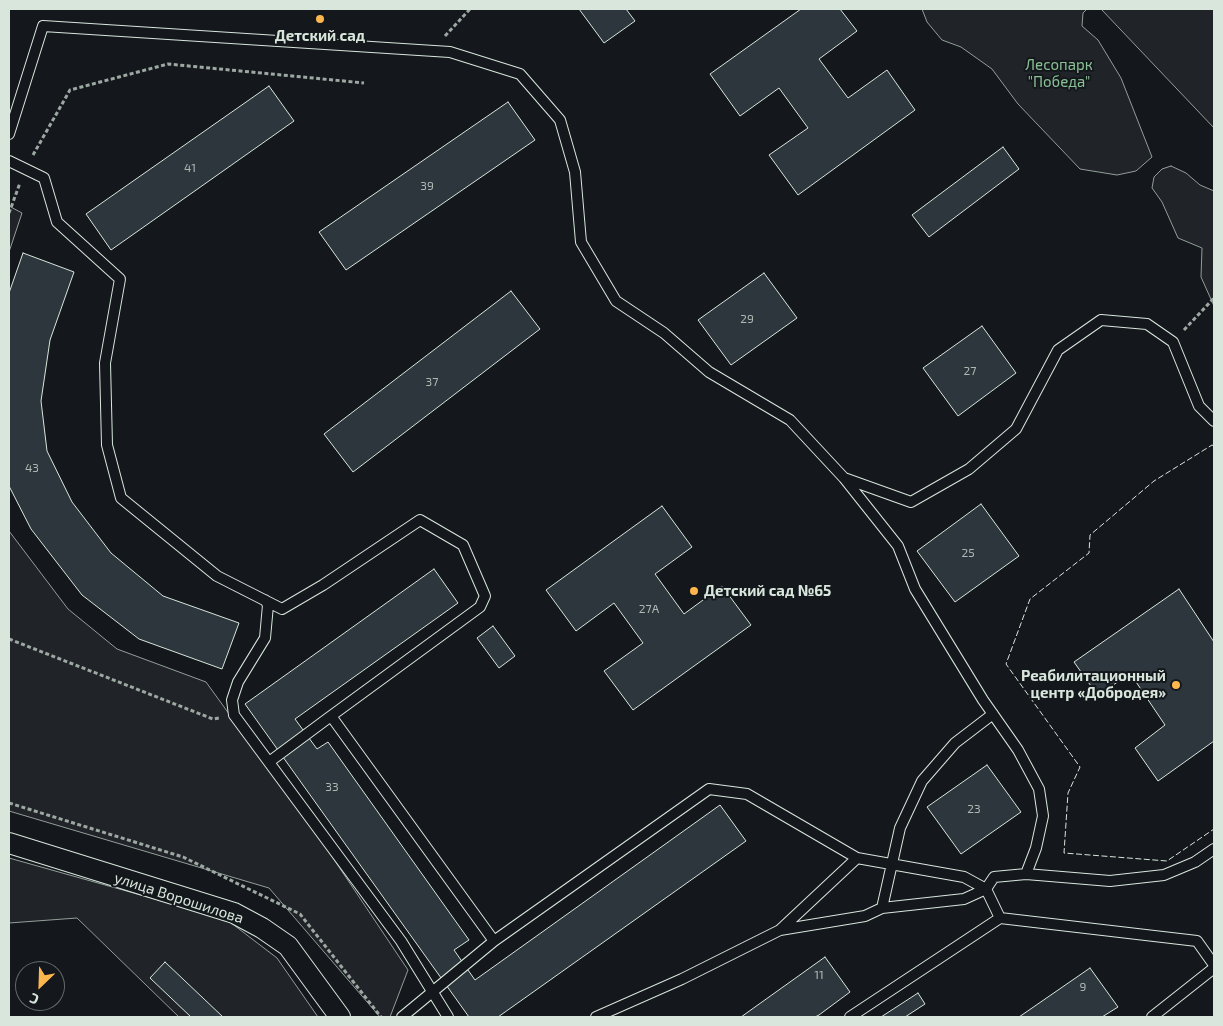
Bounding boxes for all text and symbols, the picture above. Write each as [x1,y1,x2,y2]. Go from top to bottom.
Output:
marker: Детский сад [314,13,326,25]
place label: Детский сад [275,27,365,45]
park label: Лесопарк "Победа" [1025,56,1093,91]
house number: 41 [184,161,196,175]
house number: 39 [420,179,434,193]
house number: 29 [740,312,754,326]
house number: 27 [964,364,976,378]
house number: 37 [426,375,438,389]
house number: 43 [25,461,39,475]
house number: 25 [961,546,975,560]
place label: Детский сад №65 [704,582,831,600]
marker: Детский сад №65 [688,585,700,597]
house number: 27А [639,602,659,616]
place label: Реабилитационный центр «Добродея» [1021,667,1166,702]
marker: Реабилитационный центр «Добродея» [1170,679,1182,691]
house number: 33 [325,780,339,794]
house number: 23 [967,802,981,816]
street label: улица Ворошилова [112,869,246,927]
north arrow [15,961,65,1011]
house number: 11 [814,968,824,982]
house number: 9 [1080,980,1086,994]
text: С [27,990,41,1009]

